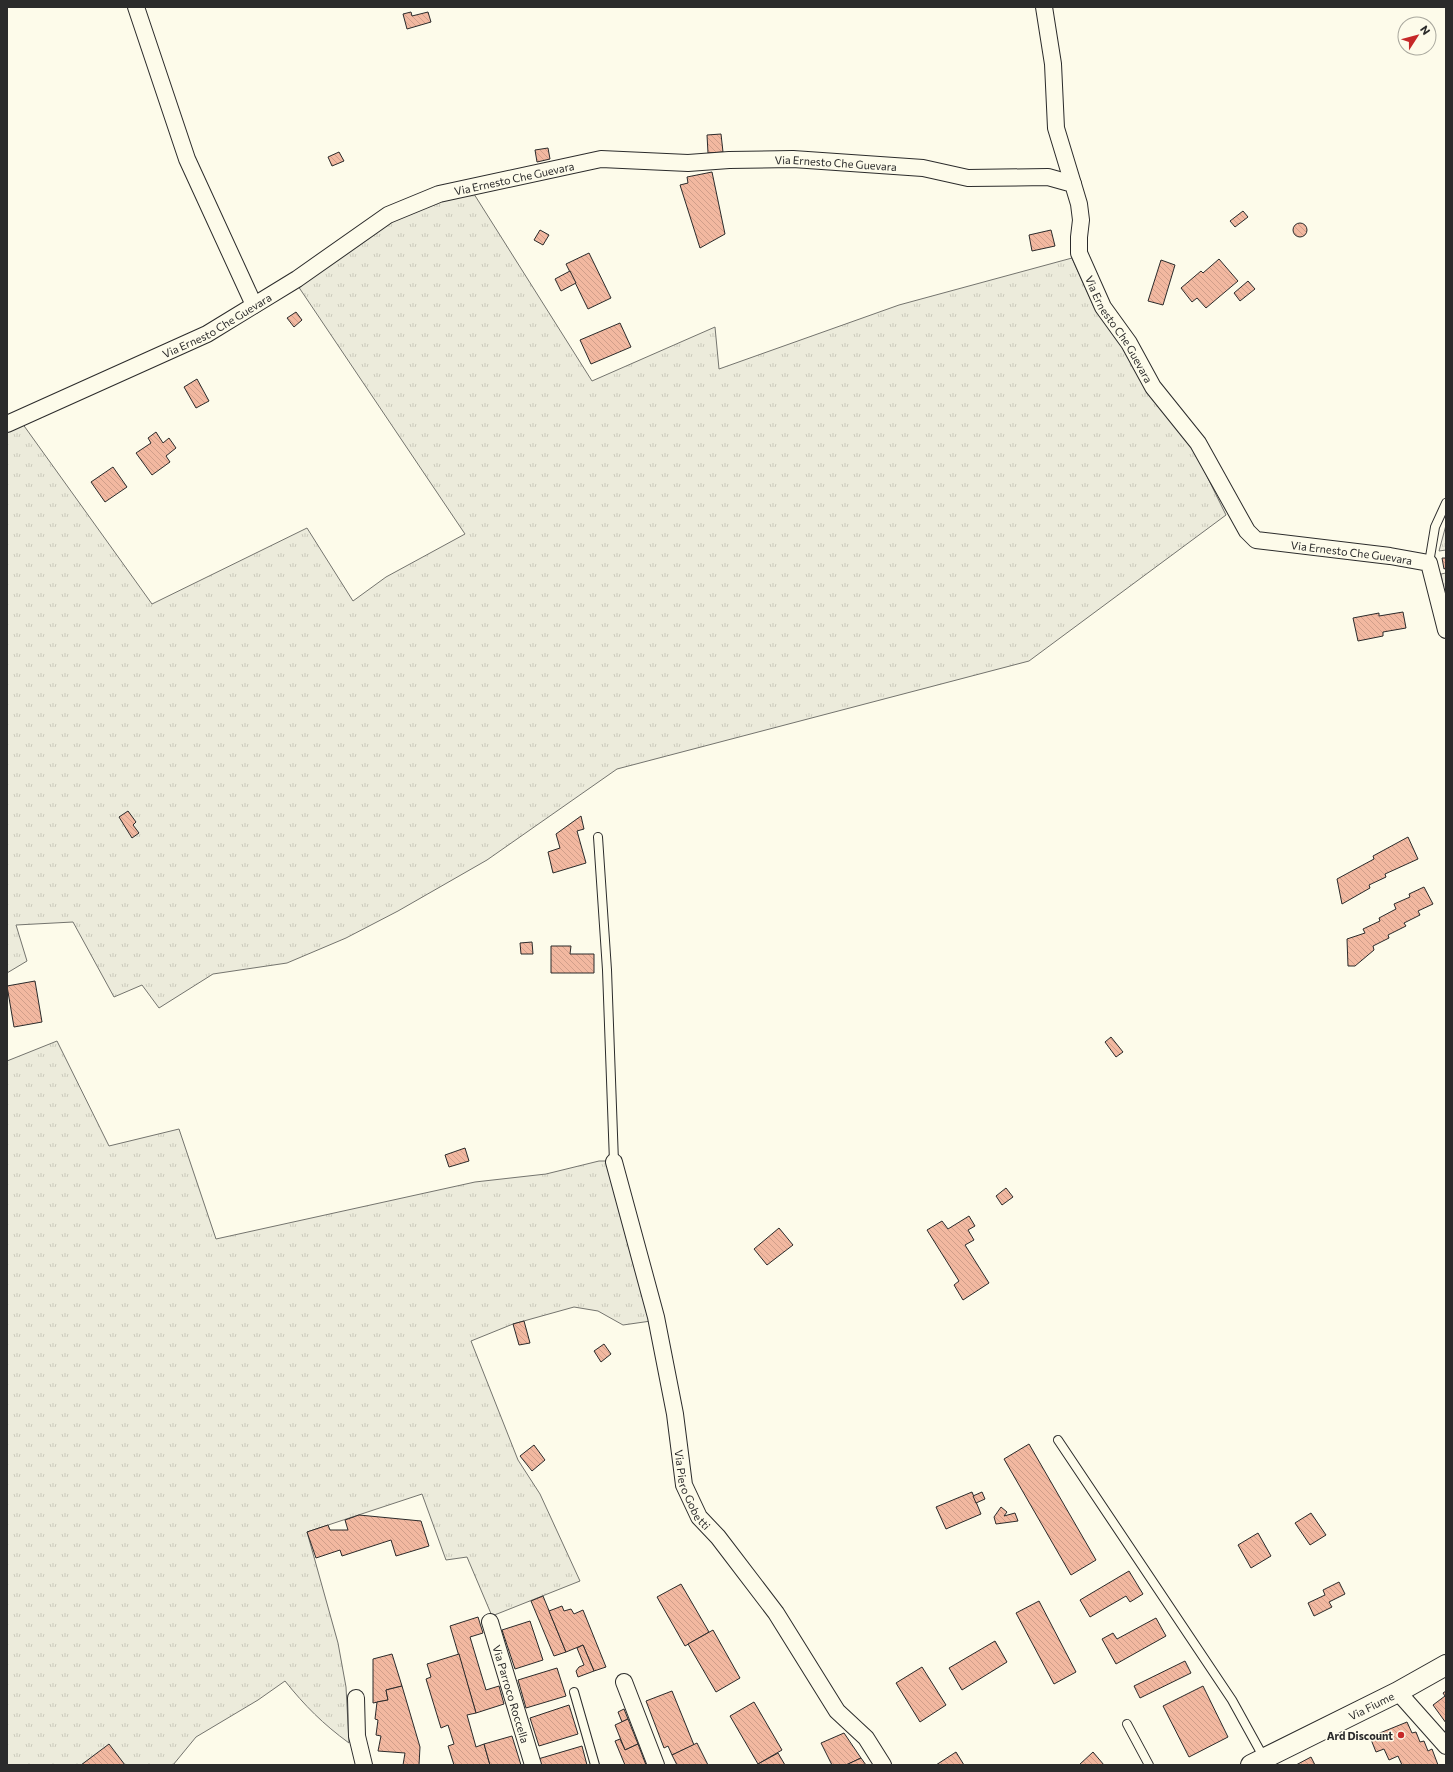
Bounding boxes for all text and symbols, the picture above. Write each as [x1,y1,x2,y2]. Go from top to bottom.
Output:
north arrow [1397,16,1437,56]
text: N [1418,23,1433,37]
street label: Via Ernesto Che Guevara [775,153,897,173]
street label: Via Ernesto Che Guevara [453,158,575,197]
street label: Via Ernesto Che Guevara [1083,273,1156,385]
street label: Via Ernesto Che Guevara [160,290,273,360]
street label: Via Ernesto Che Guevara [1290,538,1414,566]
street label: Via Piero Gobetti [673,1449,714,1532]
street label: Via Parroco Roccella [491,1643,533,1745]
street label: Via Fiume [1346,1689,1396,1722]
place label: Ard Discount [1327,1729,1393,1742]
marker: Ard Discount [1396,1730,1406,1740]

